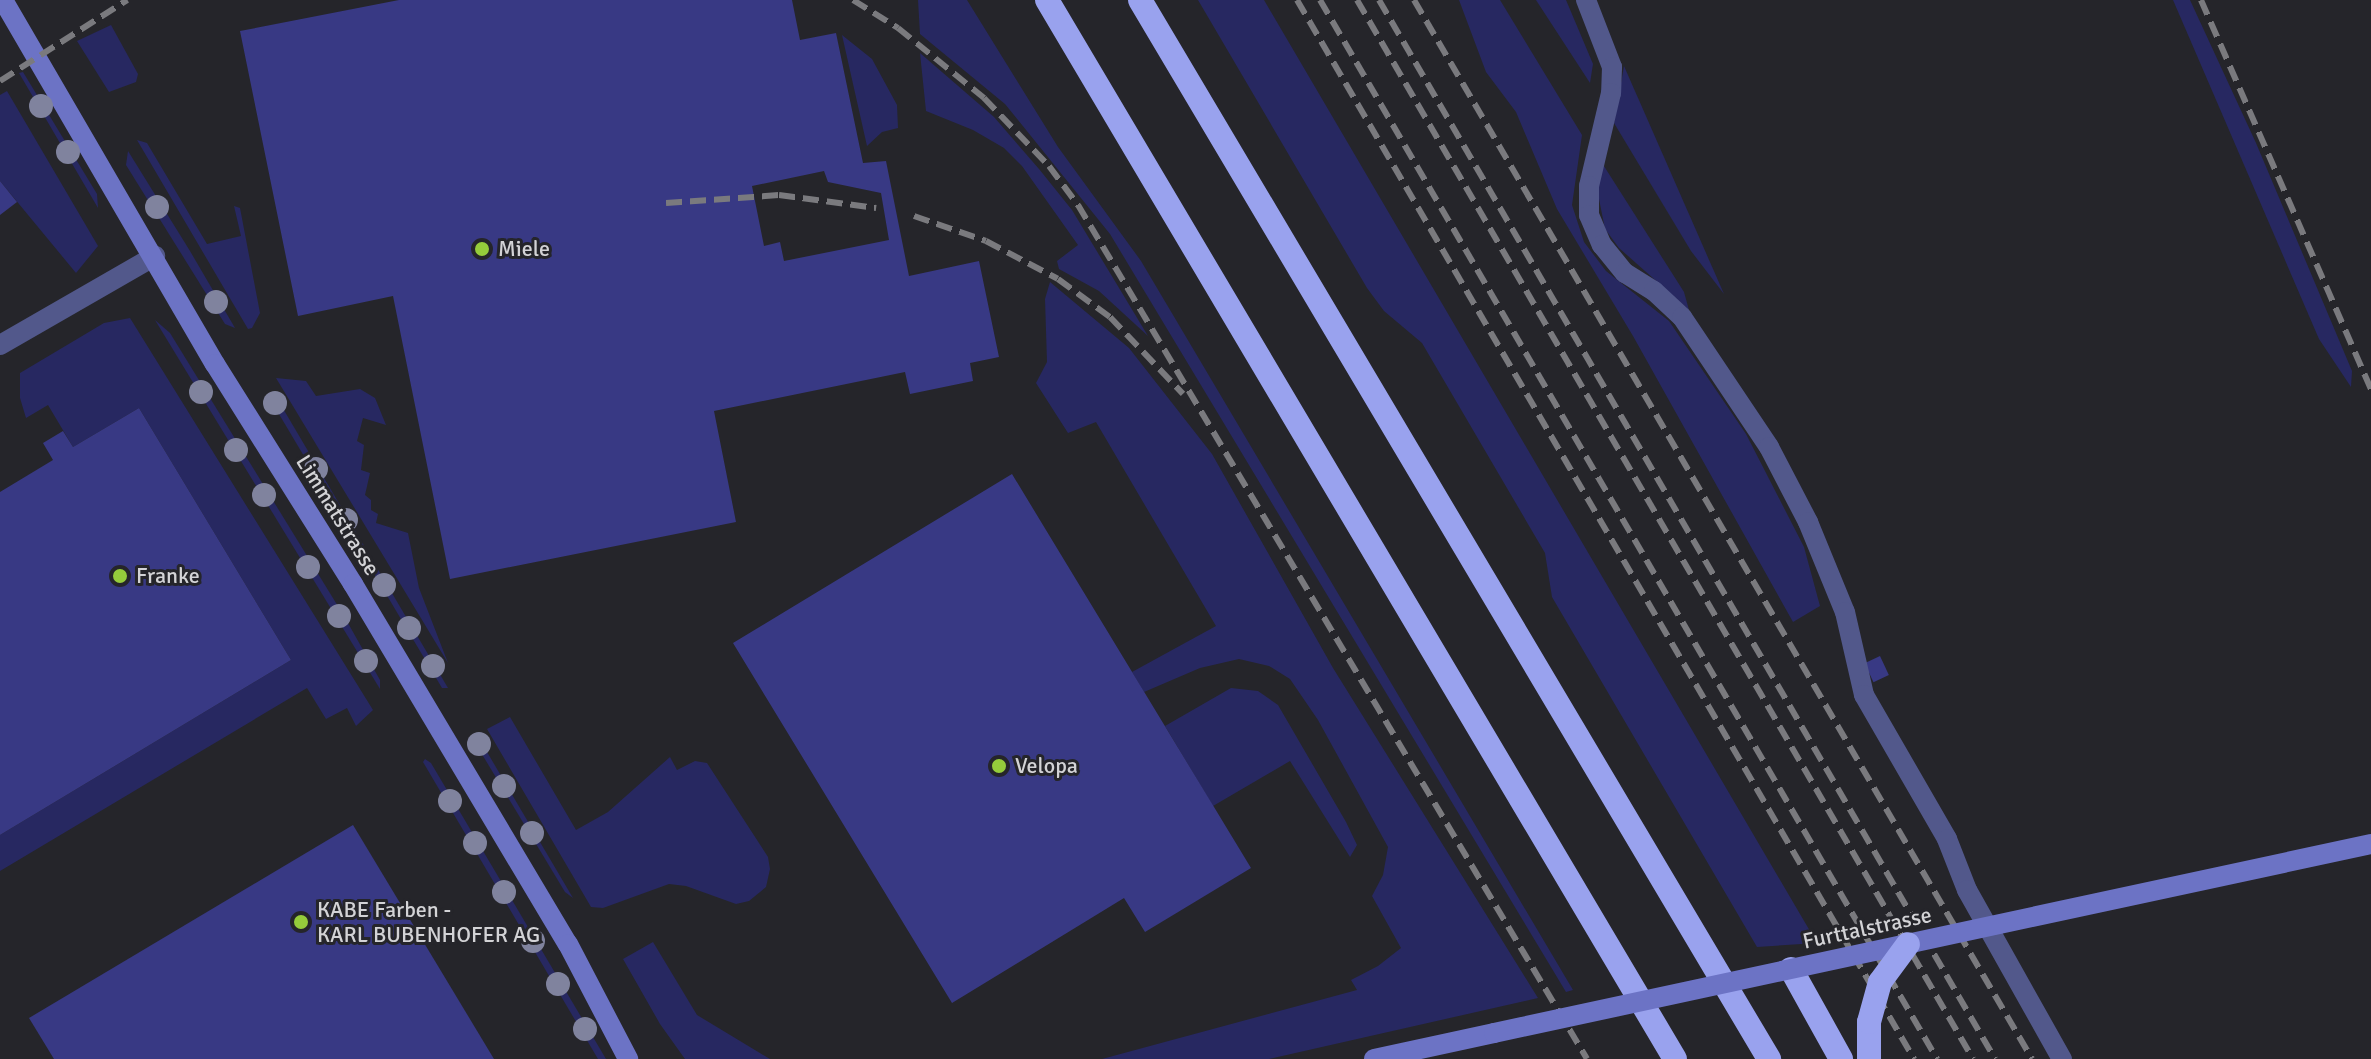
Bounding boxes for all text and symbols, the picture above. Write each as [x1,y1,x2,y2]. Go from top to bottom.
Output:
place label: Miele [498,236,550,262]
marker: Miele [473,240,491,258]
street label: Limmatstrasse [290,450,386,580]
place label: Franke [136,563,200,589]
marker: Franke [111,567,129,585]
place label: Velopa [1015,753,1078,779]
marker: Velopa [990,757,1008,775]
place label: KABE Farben - KARL BUBENHOFER AG [317,896,540,948]
street label: Furttalstrasse [1800,901,1934,955]
marker: KABE Farben - KARL BUBENHOFER AG [292,913,310,931]

